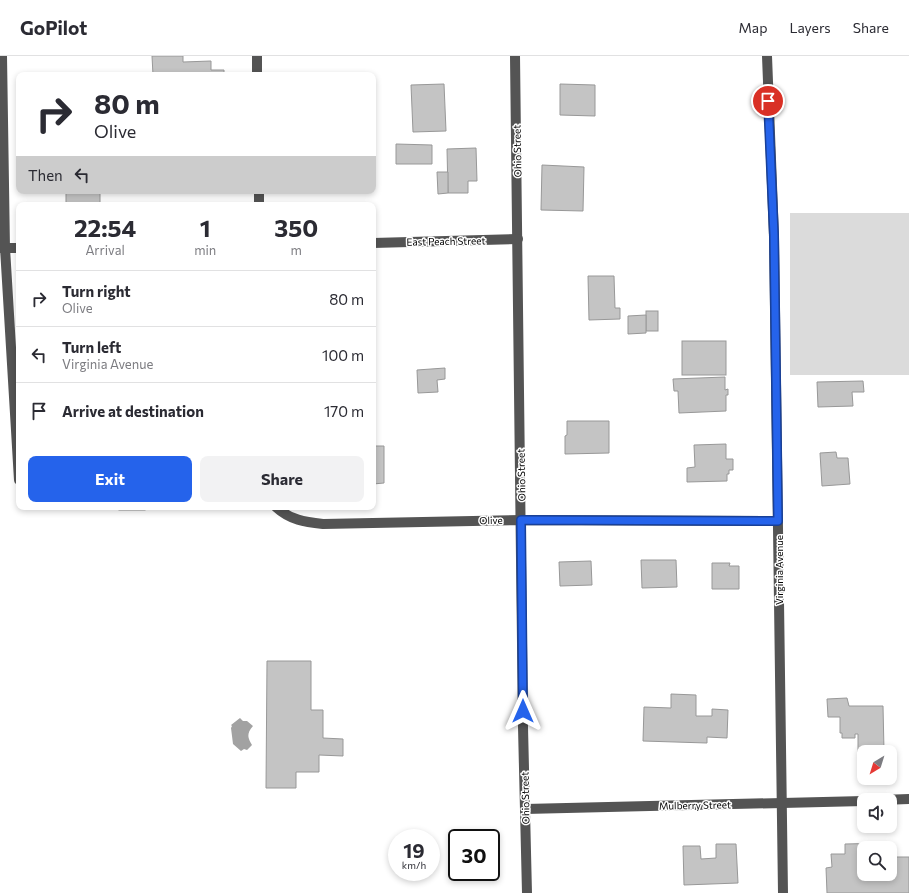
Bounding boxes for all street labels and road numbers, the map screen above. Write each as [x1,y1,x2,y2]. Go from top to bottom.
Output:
street label: Ohio Street [511,125,523,177]
street label: East Peach Street [406,234,486,248]
street label: Ohio Street [515,449,527,501]
street label: Olive [479,514,503,526]
street label: Virginia Avenue [773,535,785,605]
street label: Ohio Street [519,772,531,824]
street label: Mulberry Street [659,798,731,812]

